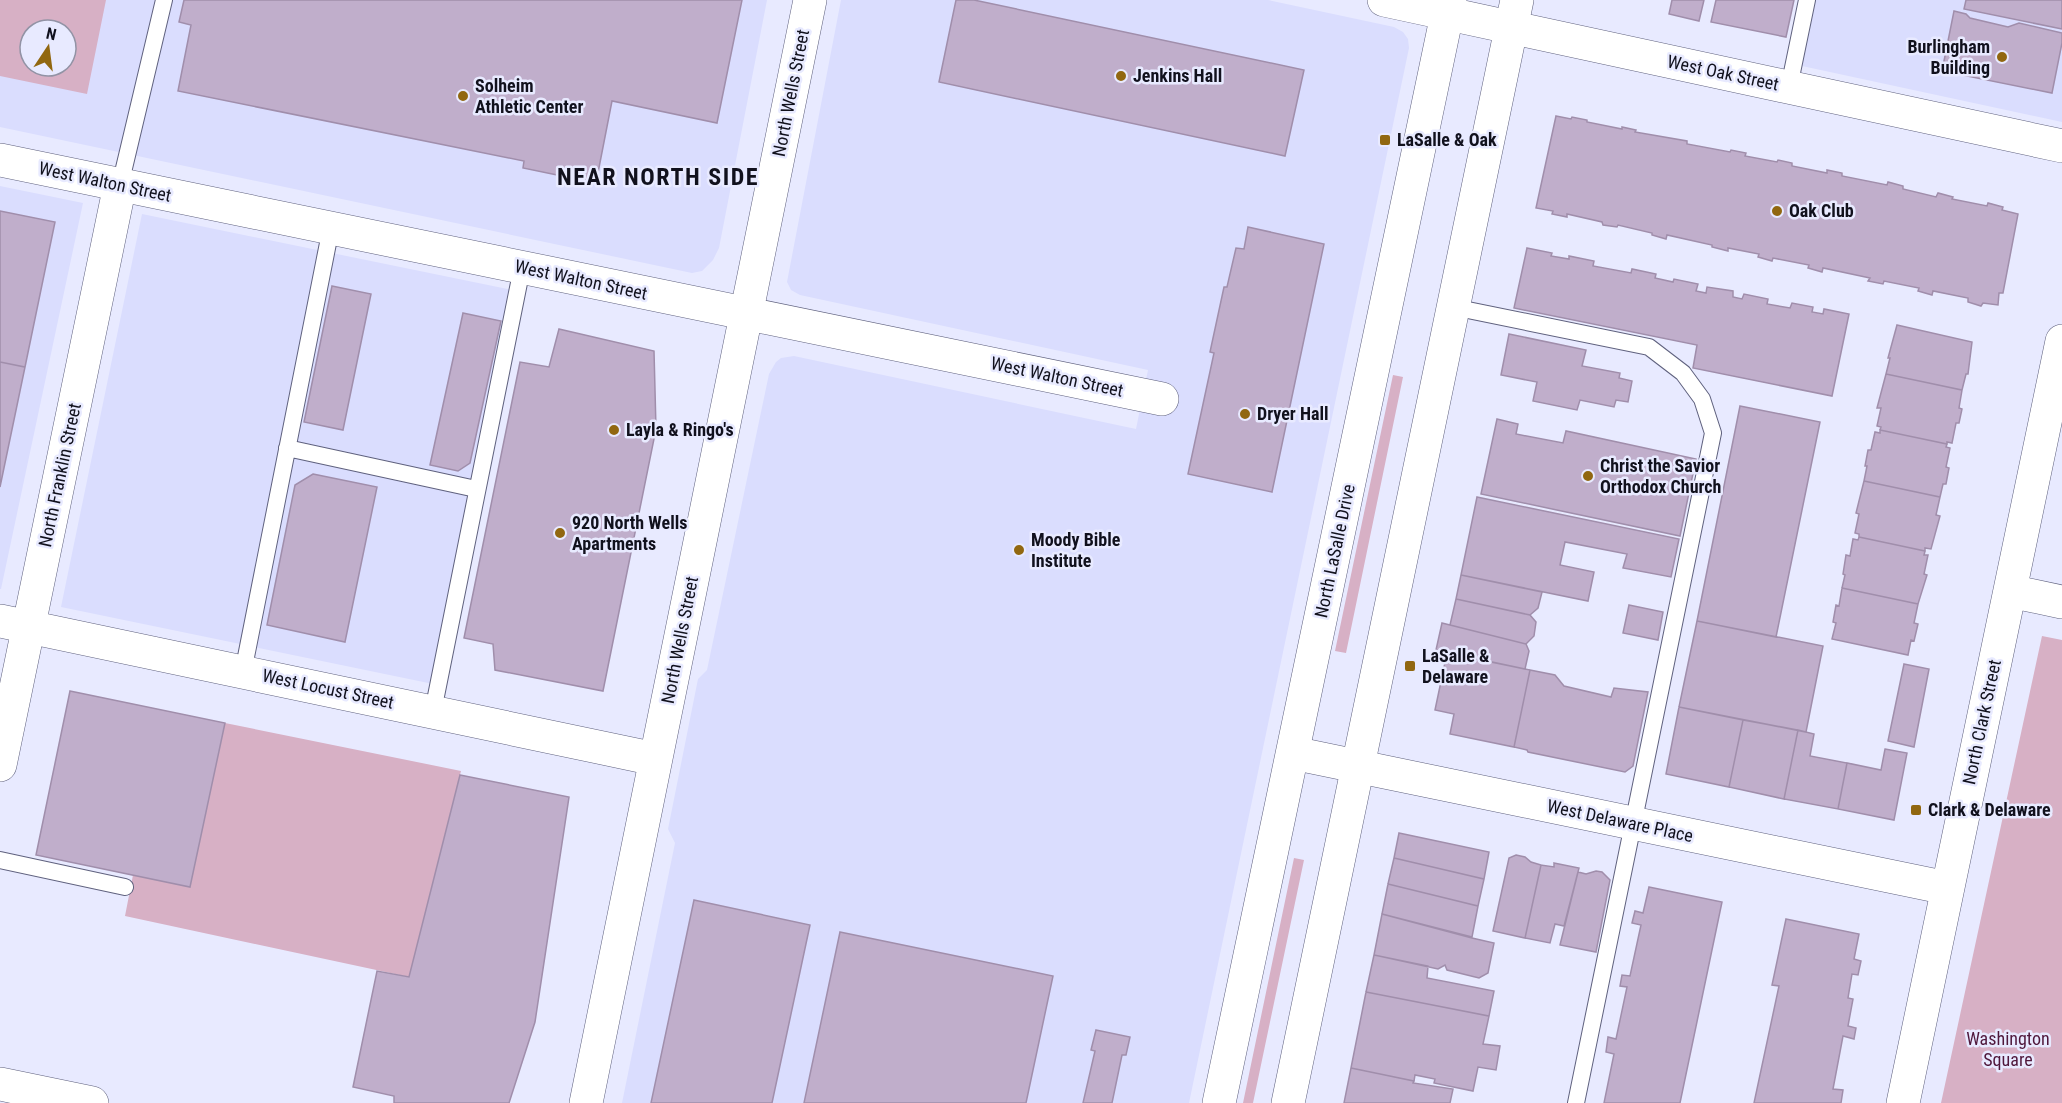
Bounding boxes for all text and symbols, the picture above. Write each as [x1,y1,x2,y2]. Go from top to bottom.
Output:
north arrow [18,18,78,78]
text: N [44,24,58,44]
street label: North Wells Street [768,28,813,158]
place label: Burlingham Building [1907,36,1990,78]
street label: West Oak Street [1665,50,1781,95]
marker: Burlingham Building [1995,50,2009,64]
place label: Jenkins Hall [1133,65,1222,86]
marker: Jenkins Hall [1114,69,1128,83]
place label: Solheim Athletic Center [475,75,583,117]
marker: Solheim Athletic Center [456,89,470,103]
place label: LaSalle & Oak [1397,129,1497,150]
marker: LaSalle & Oak [1378,133,1392,147]
street label: West Walton Street [37,157,173,206]
district label: NEAR NORTH SIDE [557,163,759,191]
place label: Oak Club [1789,200,1854,221]
marker: Oak Club [1770,204,1784,218]
street label: West Walton Street [513,255,649,304]
street label: West Walton Street [989,352,1125,401]
street label: North Franklin Street [34,401,85,549]
place label: Dryer Hall [1257,403,1329,424]
marker: Dryer Hall [1238,407,1252,421]
place label: Layla & Ringo's [626,419,734,440]
marker: Layla & Ringo's [607,423,621,437]
place label: Christ the Savior Orthodox Church [1600,455,1721,497]
marker: Christ the Savior Orthodox Church [1581,469,1595,483]
street label: North LaSalle Drive [1310,482,1359,620]
place label: 920 North Wells Apartments [572,512,687,554]
marker: 920 North Wells Apartments [553,526,567,540]
place label: Moody Bible Institute [1031,529,1121,571]
marker: Moody Bible Institute [1012,543,1026,557]
street label: North Wells Street [657,575,702,705]
place label: LaSalle & Delaware [1422,645,1490,687]
street label: North Clark Street [1958,658,2005,786]
marker: LaSalle & Delaware [1403,659,1417,673]
street label: West Locust Street [260,664,396,713]
street label: West Delaware Place [1545,795,1695,846]
place label: Clark & Delaware [1928,799,2051,820]
marker: Clark & Delaware [1909,803,1923,817]
park label: Washington Square [1966,1028,2050,1070]

